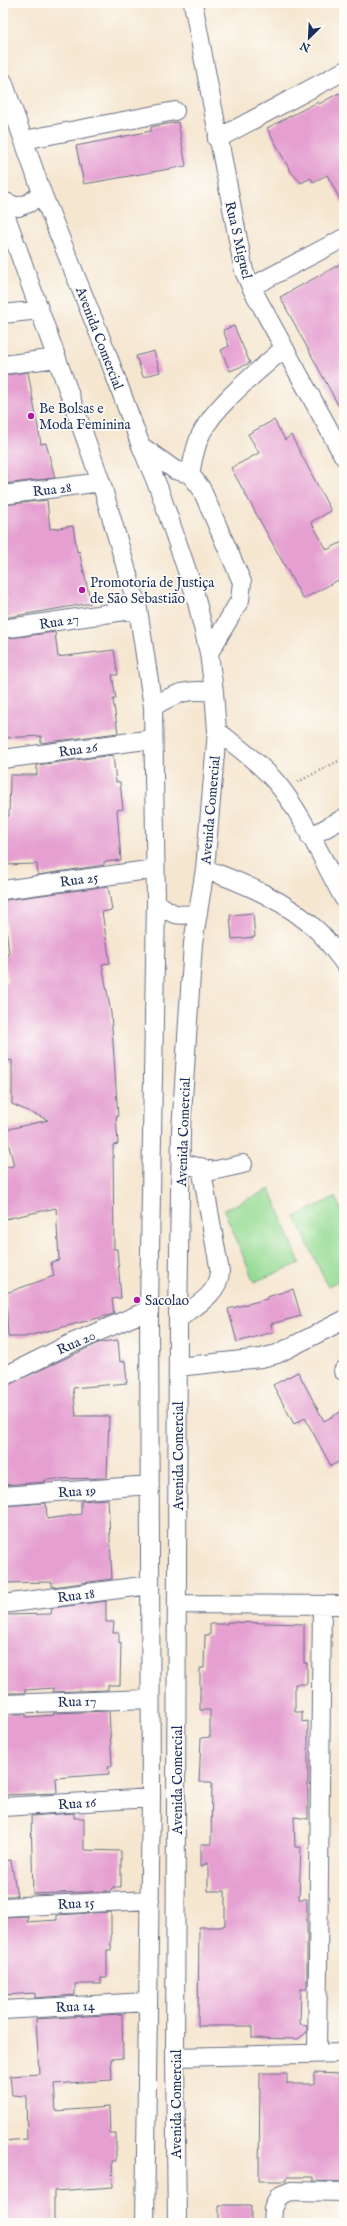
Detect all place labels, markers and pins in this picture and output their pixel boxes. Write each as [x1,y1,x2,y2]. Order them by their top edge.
place label: Be Bolsas e Moda Feminina [39,400,132,434]
marker: Be Bolsas e Moda Feminina [26,411,36,421]
place label: Promotoria de Justiça de São Sebastião [90,574,215,608]
marker: Promotoria de Justiça de São Sebastião [77,585,87,595]
place label: Sacolao [145,1292,190,1310]
marker: Sacolao [132,1295,142,1305]

